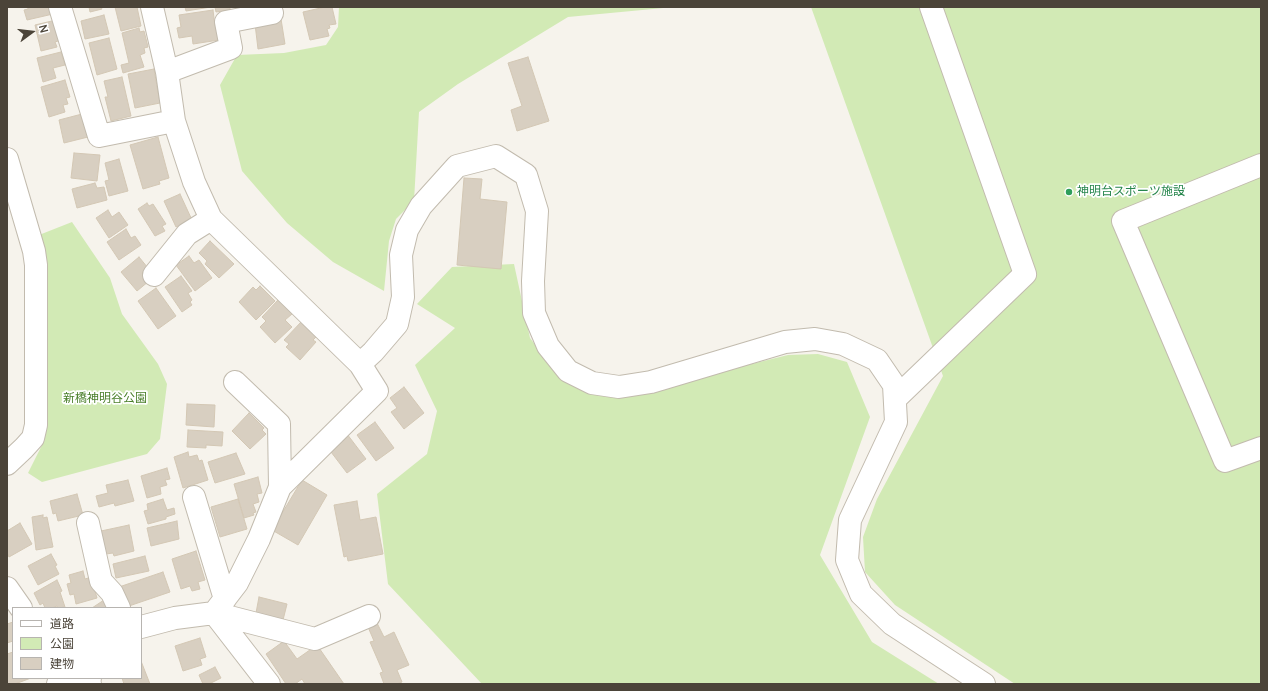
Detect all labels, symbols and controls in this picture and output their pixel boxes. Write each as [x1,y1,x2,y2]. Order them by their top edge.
north arrow [12,12,52,52]
text: N [36,23,52,35]
place label: 神明台スポーツ施設 [1077,185,1185,199]
marker: 神明台スポーツ施設 [1064,187,1074,197]
park label: 新橋神明谷公園 [63,392,147,406]
legend [12,607,142,679]
text: 道路 [50,615,74,632]
text: 公園 [50,635,74,652]
text: 建物 [50,655,74,672]

